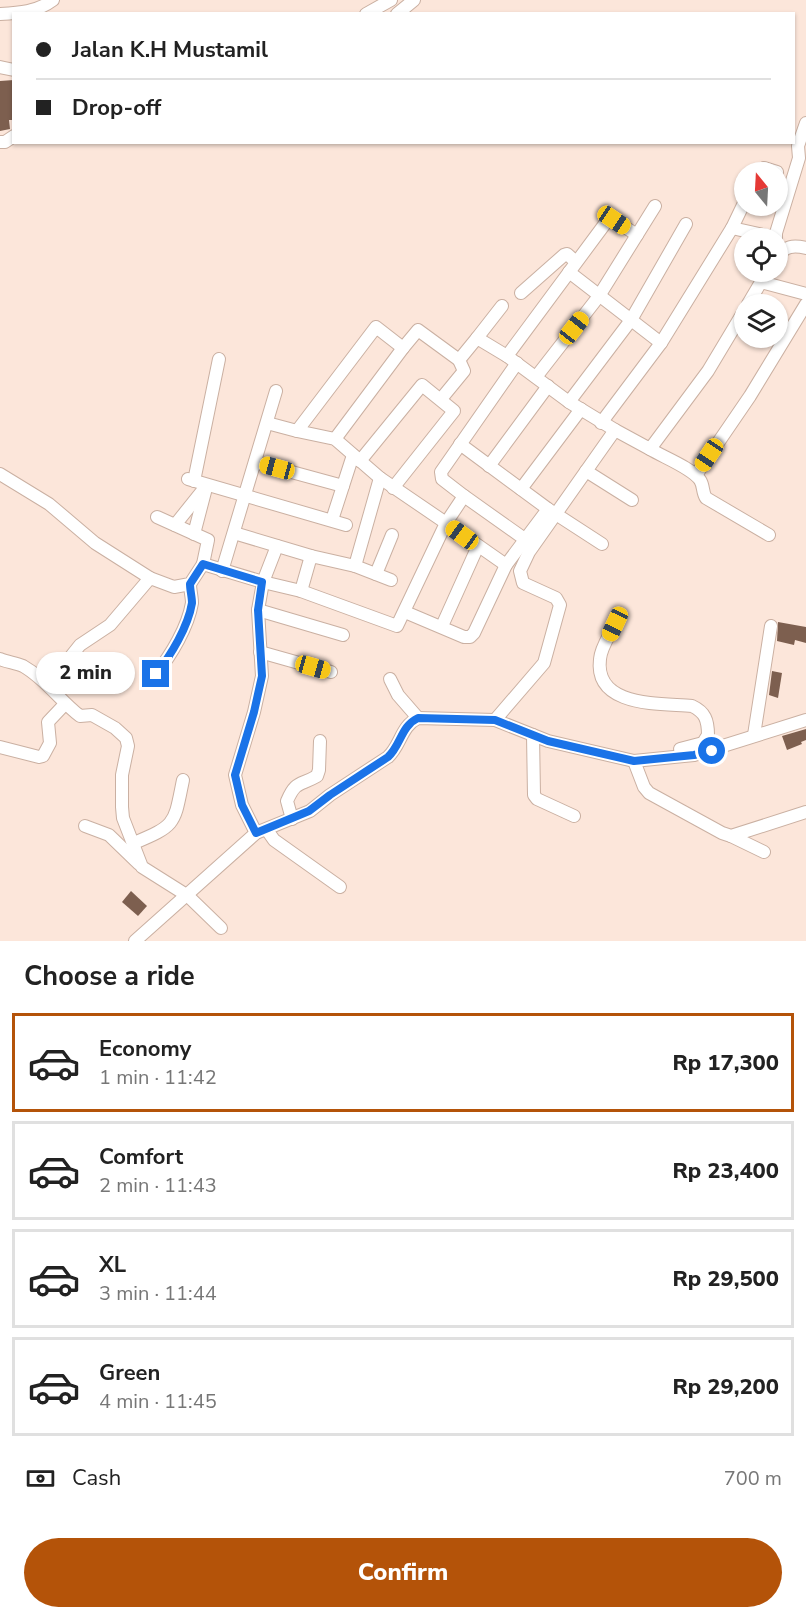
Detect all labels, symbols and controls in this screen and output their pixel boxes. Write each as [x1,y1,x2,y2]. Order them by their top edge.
text: Jalan K.H Mustamil [72,35,268,65]
text: Drop-off [72,93,161,123]
north arrow [734,162,788,216]
map controls [734,162,788,348]
car [594,202,634,238]
button: locate [734,228,788,282]
button: layers [734,294,788,348]
car [556,308,592,348]
car [691,435,727,475]
car [257,455,297,481]
car [442,517,482,553]
car [599,604,631,644]
callout: 2 min [36,653,135,695]
car [293,653,333,681]
text: 2 min [59,659,112,686]
route end [142,660,169,687]
route start [698,737,725,764]
text: Choose a ride [24,958,195,995]
text: Economy [99,1034,191,1064]
icon: car [27,1036,81,1090]
text: Rp 17,300 [672,1048,779,1078]
text: 1 min · 11:42 [99,1064,217,1091]
text: Comfort [99,1142,183,1172]
icon: car [27,1144,81,1198]
text: Rp 23,400 [672,1156,779,1186]
text: 2 min · 11:43 [99,1172,217,1199]
text: XL [99,1250,126,1280]
icon: car [27,1252,81,1306]
text: Rp 29,500 [672,1264,779,1294]
text: 3 min · 11:44 [99,1280,217,1307]
text: Green [99,1358,160,1388]
icon: car [27,1360,81,1414]
text: Rp 29,200 [672,1372,779,1402]
text: 4 min · 11:45 [99,1388,217,1415]
icon: cash [24,1462,57,1495]
text: Cash [72,1463,121,1493]
text: 700 m [724,1465,782,1492]
button: Confirm [24,1538,782,1607]

